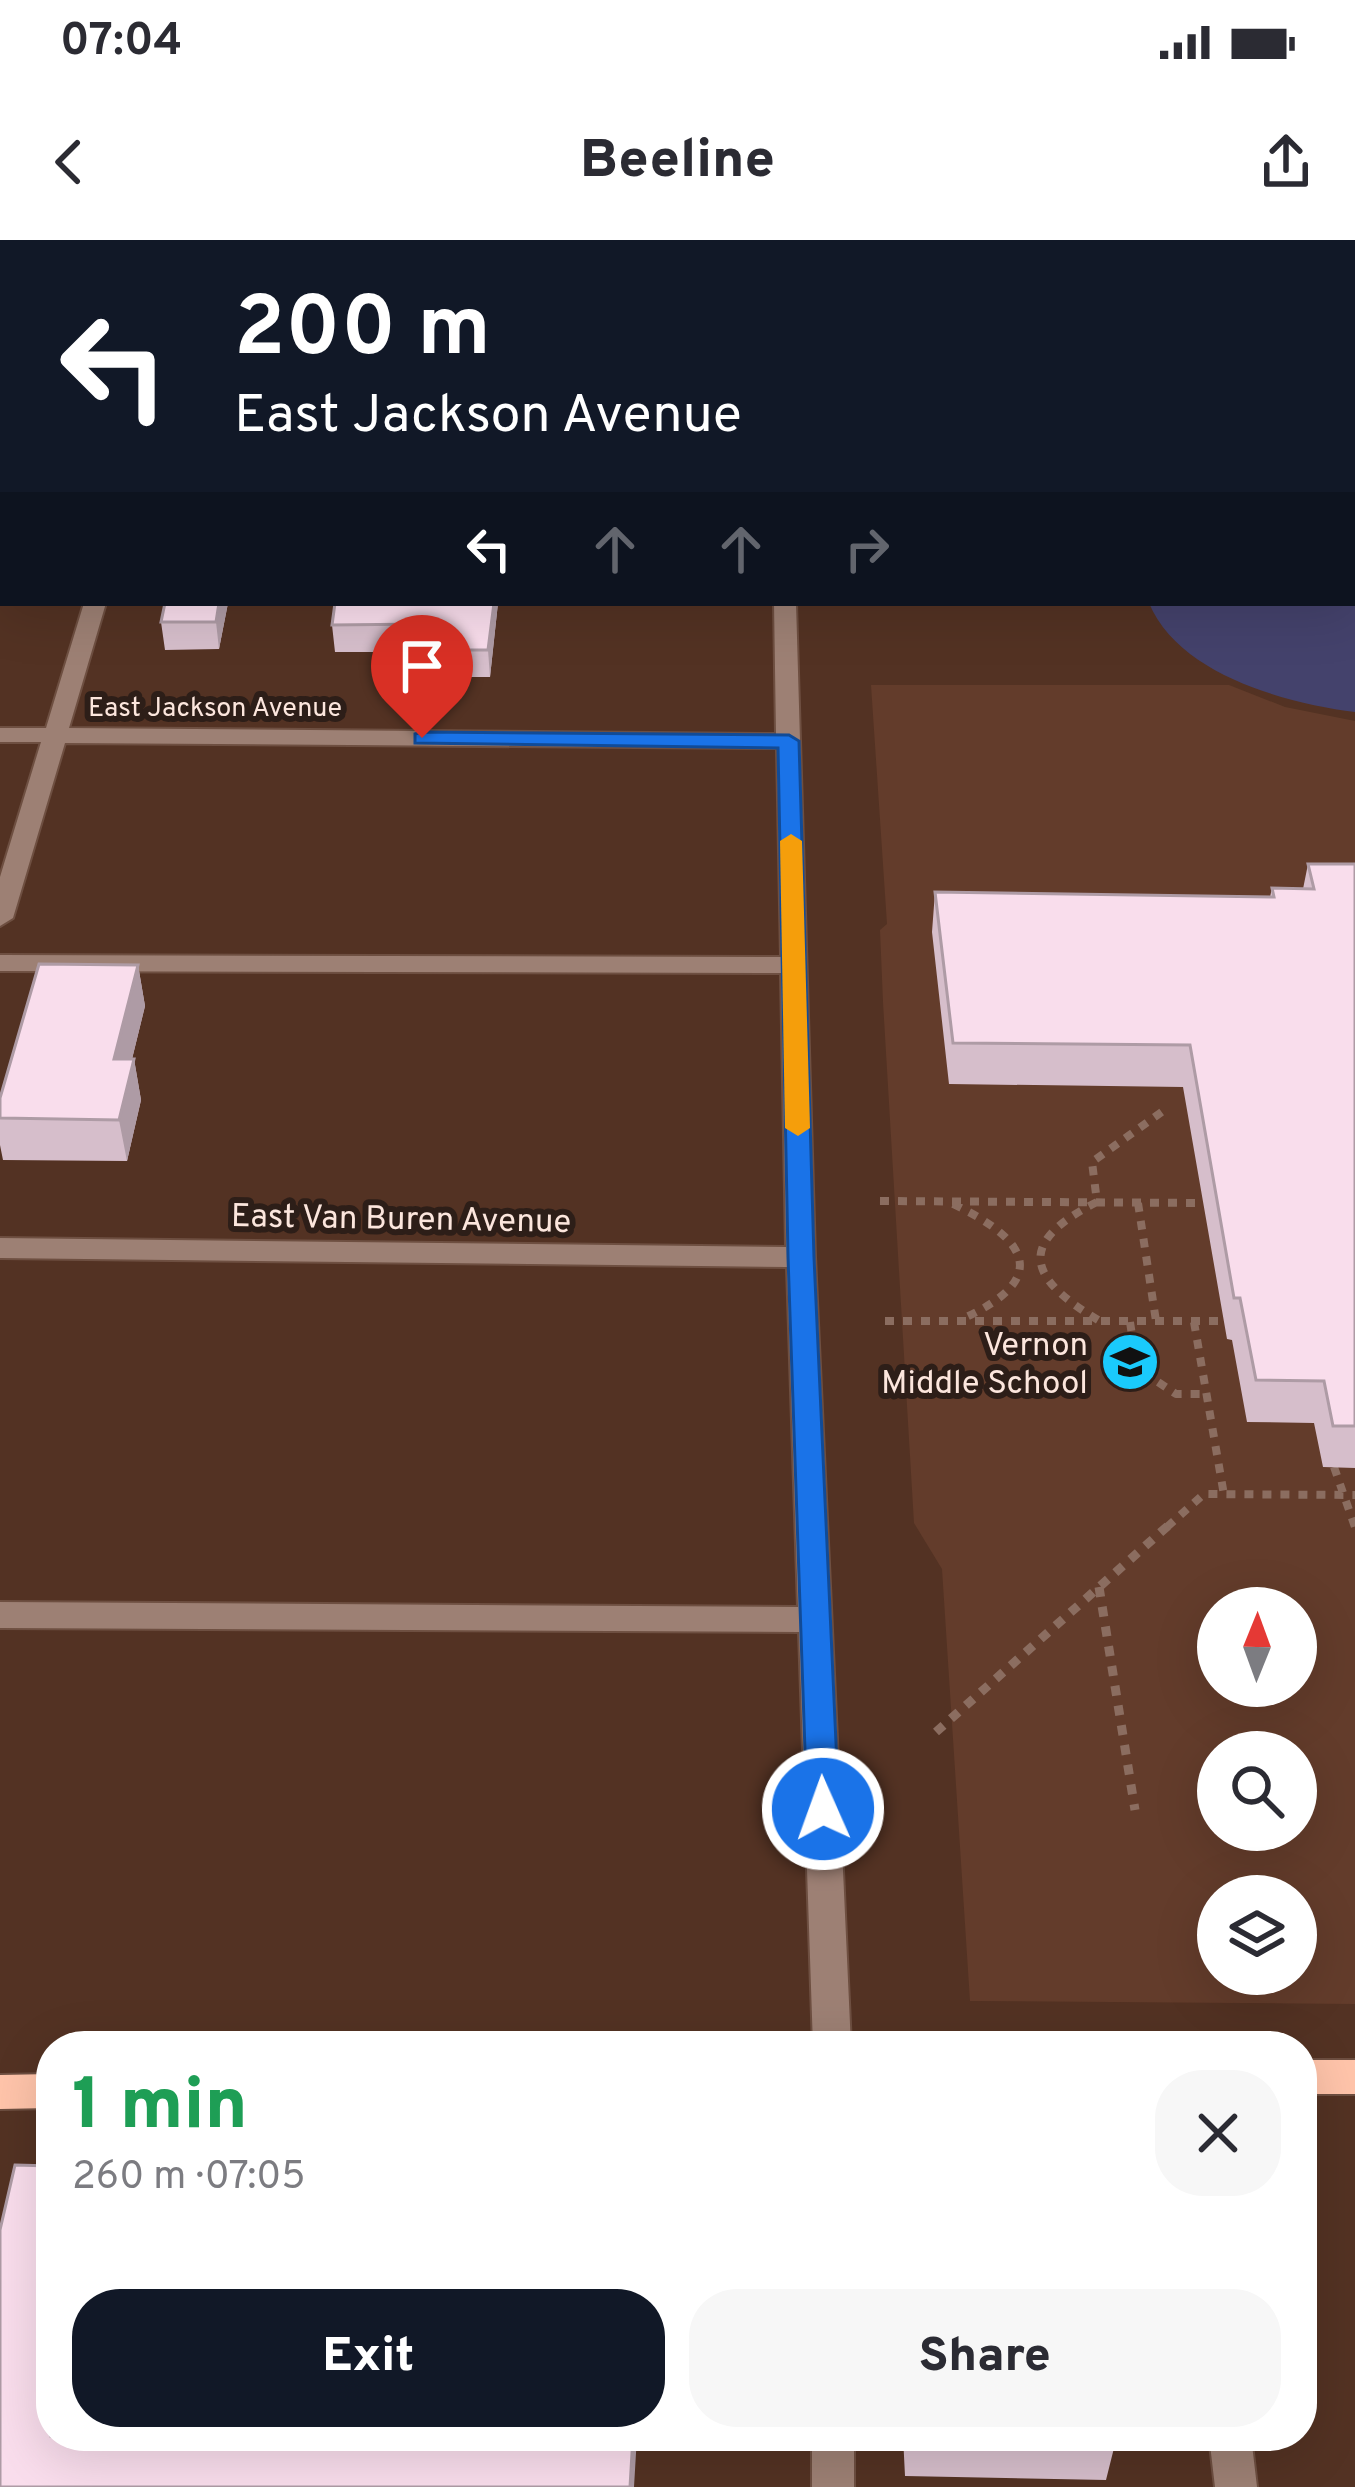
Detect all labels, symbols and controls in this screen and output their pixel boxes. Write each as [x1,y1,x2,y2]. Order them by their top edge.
text: 07:04 [60,14,182,71]
text: Beeline [580,128,775,197]
icon: back [36,129,102,195]
icon: share [1253,129,1319,195]
text: 200 m [234,279,491,385]
icon: left [36,288,192,444]
text: East Jackson Avenue [234,383,742,452]
icon: left [456,516,522,582]
icon: ahead [582,516,648,582]
icon: ahead [708,516,774,582]
icon: right [834,516,900,582]
pin [371,615,473,738]
icon: arrive [389,633,455,699]
street label: East Jackson Avenue [88,692,342,726]
street label: East Van Buren Avenue [230,1197,571,1245]
place label: Vernon Middle School [881,1326,1088,1406]
school or university icon: Vernon Middle School [1099,1331,1161,1393]
north arrow [1197,1587,1317,1707]
map controls [1197,1587,1317,1995]
button: search [1197,1731,1317,1851]
position arrow [760,1746,886,1872]
button: layers [1197,1875,1317,1995]
text: 1 min [72,2063,248,2155]
button: close [1155,2070,1281,2196]
text: 260 m · 07:05 [72,2154,305,2203]
button: Exit [72,2289,665,2427]
button: Share [689,2289,1281,2427]

